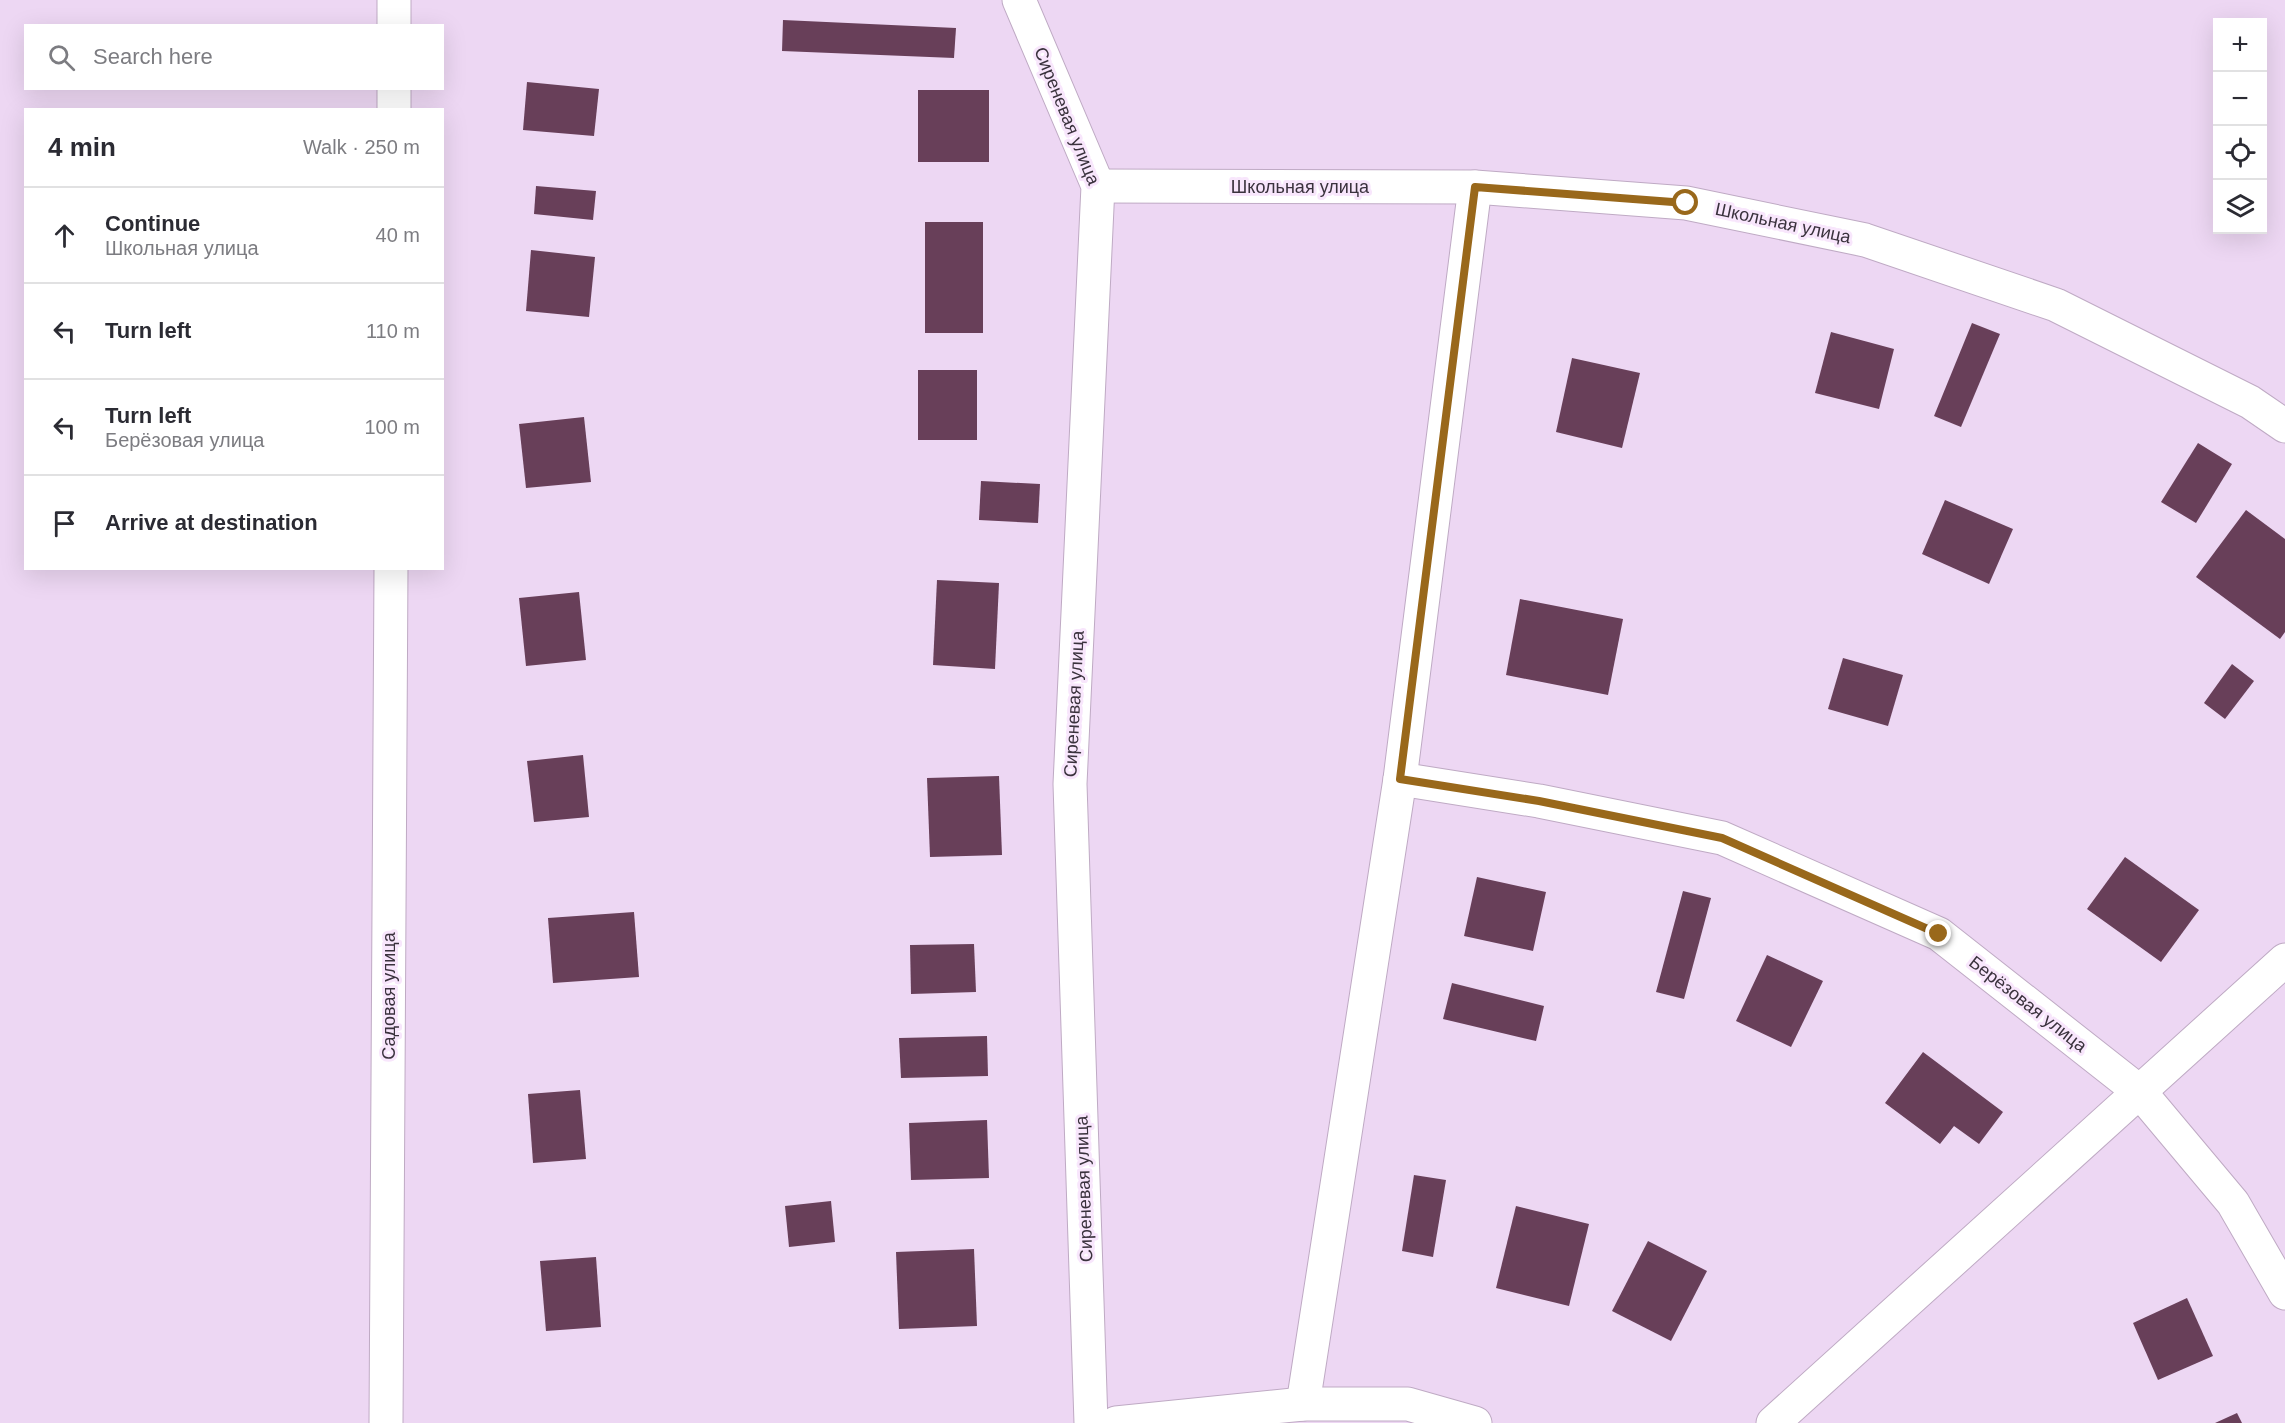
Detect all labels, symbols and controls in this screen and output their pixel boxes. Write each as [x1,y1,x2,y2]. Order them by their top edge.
map controls [2213,18,2267,234]
button: + [2213,18,2267,72]
search box [24,24,444,90]
icon: search [45,41,78,74]
text: Search here [93,44,213,69]
street label: Сиреневая улица [1030,44,1104,189]
button: − [2213,72,2267,126]
button: locate [2213,126,2267,180]
text: 4 min [48,132,116,162]
text: Walk · 250 m [303,136,420,158]
street label: Школьная улица [1231,177,1370,197]
button: layers [2213,180,2267,234]
route start [1672,189,1698,215]
street label: Школьная улица [1713,199,1854,247]
text: Continue [105,211,200,236]
icon: ahead [48,219,81,252]
text: 40 m [376,224,420,246]
text: Школьная улица [105,237,259,259]
icon: left [48,315,81,348]
text: Turn left [105,318,191,343]
text: 110 m [366,320,420,342]
text: Turn left [105,403,191,428]
icon: left [48,411,81,444]
text: 100 m [364,416,420,438]
text: Берёзовая улица [105,429,264,451]
icon: arrive [48,507,81,540]
text: Arrive at destination [105,510,318,535]
street label: Сиреневая улица [1060,629,1088,778]
route end [1925,920,1951,946]
street label: Садовая улица [379,931,399,1060]
street label: Берёзовая улица [1965,952,2091,1057]
street label: Сиреневая улица [1071,1114,1097,1263]

